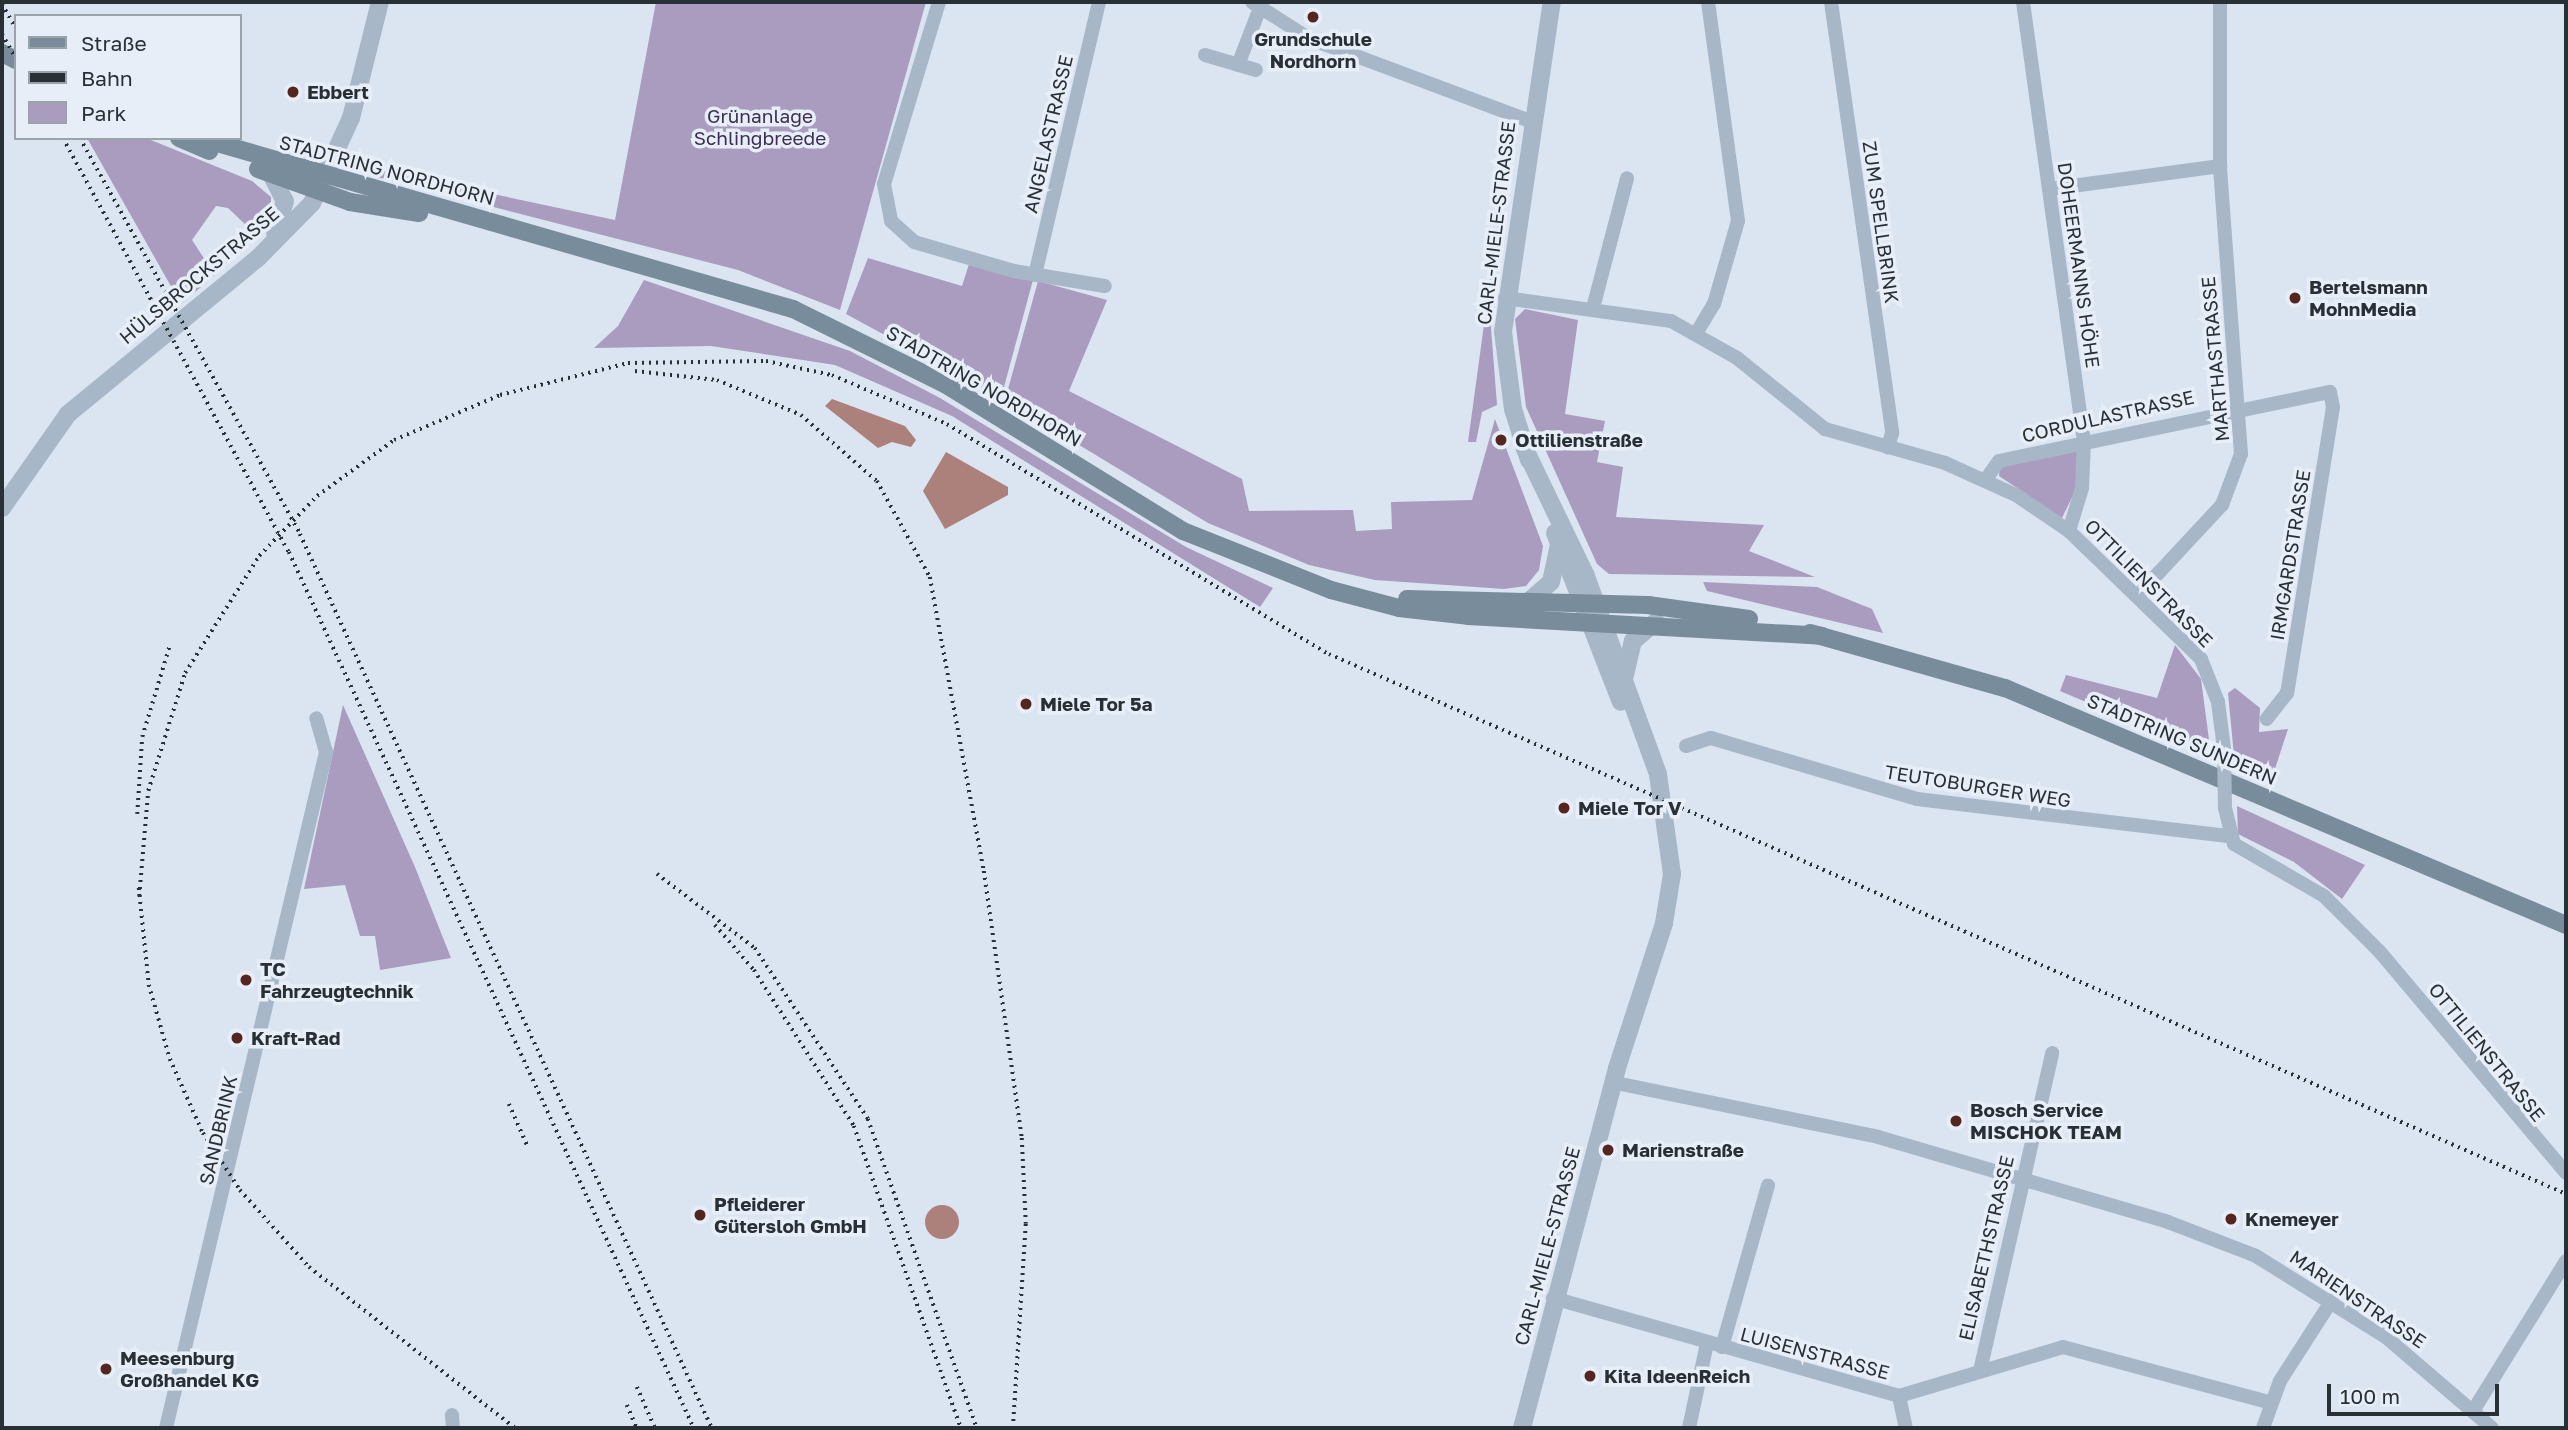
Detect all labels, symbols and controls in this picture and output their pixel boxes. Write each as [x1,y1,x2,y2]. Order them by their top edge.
marker: Grundschule Nordhorn [1305,9,1321,25]
legend [14,14,242,140]
place label: Grundschule Nordhorn [1254,28,1372,72]
text: Straße [81,30,147,56]
street label: ANGELASTRASSE [1019,53,1077,215]
text: Bahn [81,65,133,91]
place label: Ebbert [307,81,369,103]
marker: Ebbert [285,84,301,100]
text: Park [81,100,126,126]
park label: Grünanlage Schlingbreede [694,105,826,149]
street label: CARL-MIELE-STRASSE [1472,120,1520,326]
street label: STADTRING NORDHORN [277,130,497,210]
street label: ZUM SPELLBRINK [1858,140,1904,304]
street label: DOHEERMANNS HÖHE [2053,161,2105,369]
street label: HÜLSBROCKSTRASSE [115,202,283,348]
street label: MARTHASTRASSE [2196,275,2234,443]
place label: Bertelsmann MohnMedia [2309,276,2428,320]
marker: Bertelsmann MohnMedia [2287,290,2303,306]
street label: STADTRING NORDHORN [882,321,1086,451]
street label: CORDULASTRASSE [2020,385,2196,447]
place label: Ottilienstraße [1515,429,1643,451]
marker: Ottilienstraße [1493,432,1509,448]
street label: IRMGARDSTRASSE [2265,468,2315,642]
street label: OTTILIENSTRASSE [2080,514,2218,652]
street label: STADTRING SUNDERN [2084,689,2280,789]
place label: Miele Tor 5a [1040,693,1153,715]
marker: Miele Tor 5a [1018,696,1034,712]
street label: TEUTOBURGER WEG [1883,760,2073,812]
place label: Miele Tor V [1578,797,1681,819]
marker: Miele Tor V [1556,800,1572,816]
place label: TC Fahrzeugtechnik [260,958,414,1002]
marker: TC Fahrzeugtechnik [238,972,254,988]
street label: OTTILIENSTRASSE [2424,978,2550,1126]
place label: Kraft-Rad [251,1027,340,1049]
marker: Kraft-Rad [229,1030,245,1046]
street label: SANDBRINK [194,1073,242,1187]
place label: Bosch Service MISCHOK TEAM [1970,1099,2122,1143]
marker: Bosch Service MISCHOK TEAM [1948,1113,1964,1129]
place label: Marienstraße [1622,1139,1744,1161]
marker: Marienstraße [1600,1142,1616,1158]
street label: CARL-MIELE-STRASSE [1509,1144,1585,1348]
street label: ELISABETHSTRASSE [1954,1153,2018,1343]
place label: Pfleiderer Gütersloh GmbH [714,1193,867,1237]
marker: Pfleiderer Gütersloh GmbH [692,1207,708,1223]
place label: Knemeyer [2245,1208,2339,1230]
marker: Knemeyer [2223,1211,2239,1227]
street label: MARIENSTRASSE [2286,1245,2430,1353]
street label: LUISENSTRASSE [1738,1322,1892,1384]
place label: Meesenburg Großhandel KG [120,1347,259,1391]
marker: Meesenburg Großhandel KG [98,1361,114,1377]
place label: Kita IdeenReich [1604,1365,1750,1387]
marker: Kita IdeenReich [1582,1368,1598,1384]
scale bar [2330,1370,2502,1414]
text: 100 m [2340,1383,2400,1409]

